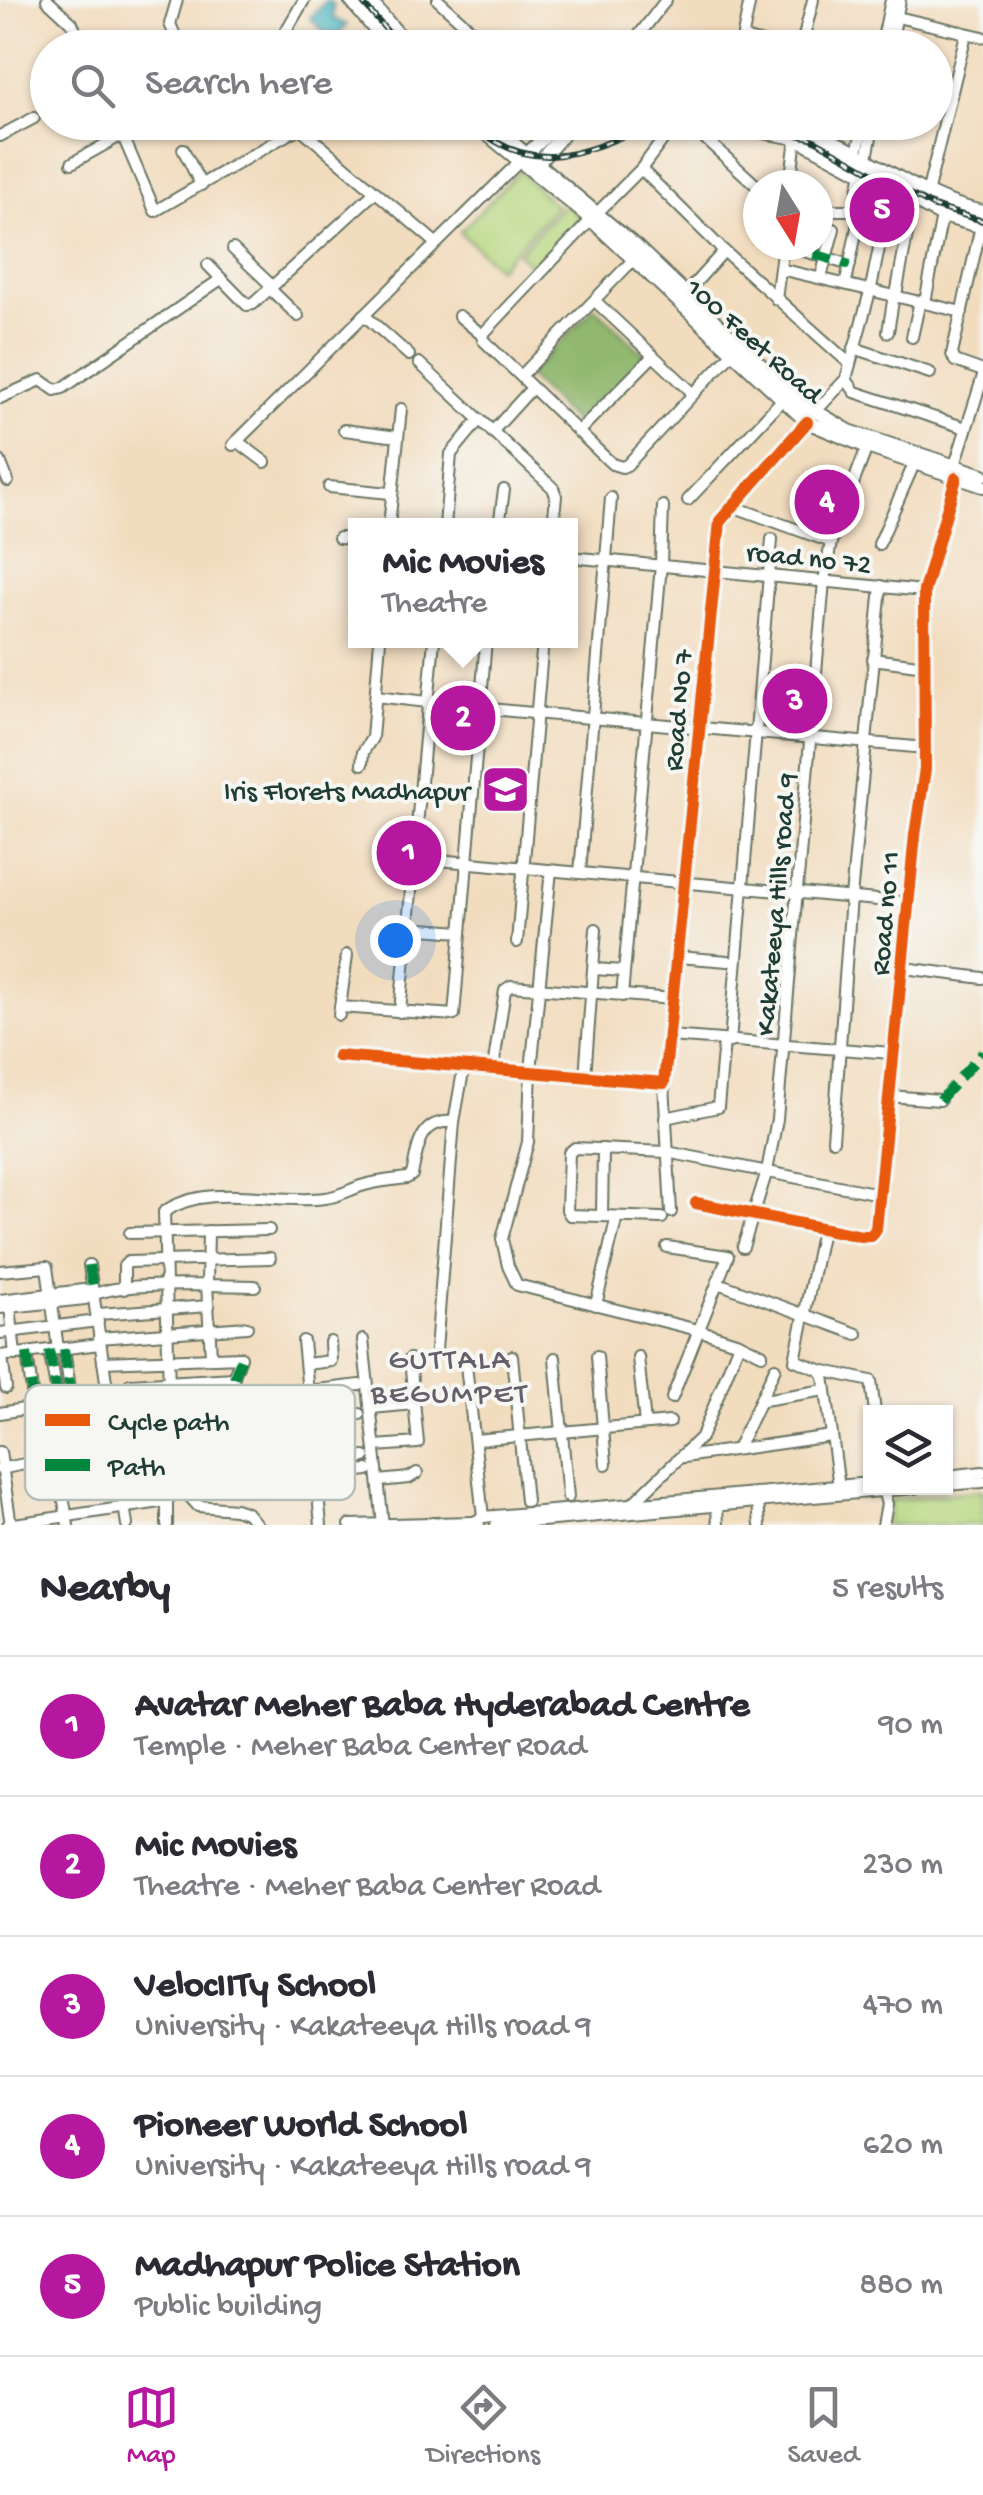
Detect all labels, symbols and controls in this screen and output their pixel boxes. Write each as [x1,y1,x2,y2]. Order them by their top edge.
search box [30,30,953,140]
icon: search [65,58,120,113]
text: Search here [145,63,332,107]
north arrow [743,170,833,260]
pin: 5 [850,172,914,248]
street label: 100 Feet Road [677,272,830,414]
pin: 4 [794,464,860,540]
popup [348,518,578,648]
street label: road no 72 [744,537,873,583]
text: Mic Movies [382,542,544,586]
text: Theatre [382,586,487,624]
street label: Road No 7 [659,647,702,772]
pin: 3 [762,664,828,738]
pin: 2 [430,680,496,756]
school or university icon: Iris Florets Madhapur [479,763,531,815]
street label: Kakateeya Hills road 9 [751,772,806,1037]
place label: Iris Florets Madhapur [224,777,472,810]
pin: 1 [376,816,442,890]
street label: Road no 11 [866,850,909,977]
your location [370,915,421,966]
district label: GUTTALA BEGUMPET [370,1345,529,1414]
legend [25,1385,355,1500]
map controls [863,1405,953,1495]
button: layers [863,1405,953,1495]
text: Cycle path [108,1408,230,1441]
text: Path [107,1453,165,1486]
text: Nearby [40,1566,170,1615]
text: 5 results [832,1571,943,1609]
text: Avatar Meher Baba Hyderabad Centre [135,1685,750,1729]
text: 1 [66,1707,79,1745]
text: 90 m [879,1707,943,1745]
text: Temple · Meher Baba Center Road [135,1729,586,1767]
text: Mic Movies [135,1825,296,1869]
text: 2 [65,1847,80,1885]
text: 230 m [862,1847,943,1885]
text: Theatre · Meher Baba Center Road [135,1869,600,1907]
text: VelocIITy School [135,1965,376,2009]
text: 3 [64,1987,81,2025]
text: 470 m [863,1987,943,2025]
text: University · Kakateeya Hills road 9 [135,2009,592,2047]
text: Pioneer World School [135,2105,468,2149]
text: 4 [65,2127,80,2165]
text: 620 m [863,2127,943,2165]
text: University · Kakateeya Hills road 9 [135,2149,592,2187]
text: Madhapur Police Station [135,2245,520,2289]
text: 5 [64,2267,81,2305]
text: 880 m [859,2267,943,2305]
text: Public building [135,2289,322,2327]
tab: Map [124,2380,179,2473]
tab: Directions [426,2380,540,2473]
tab: Saved [787,2380,859,2473]

